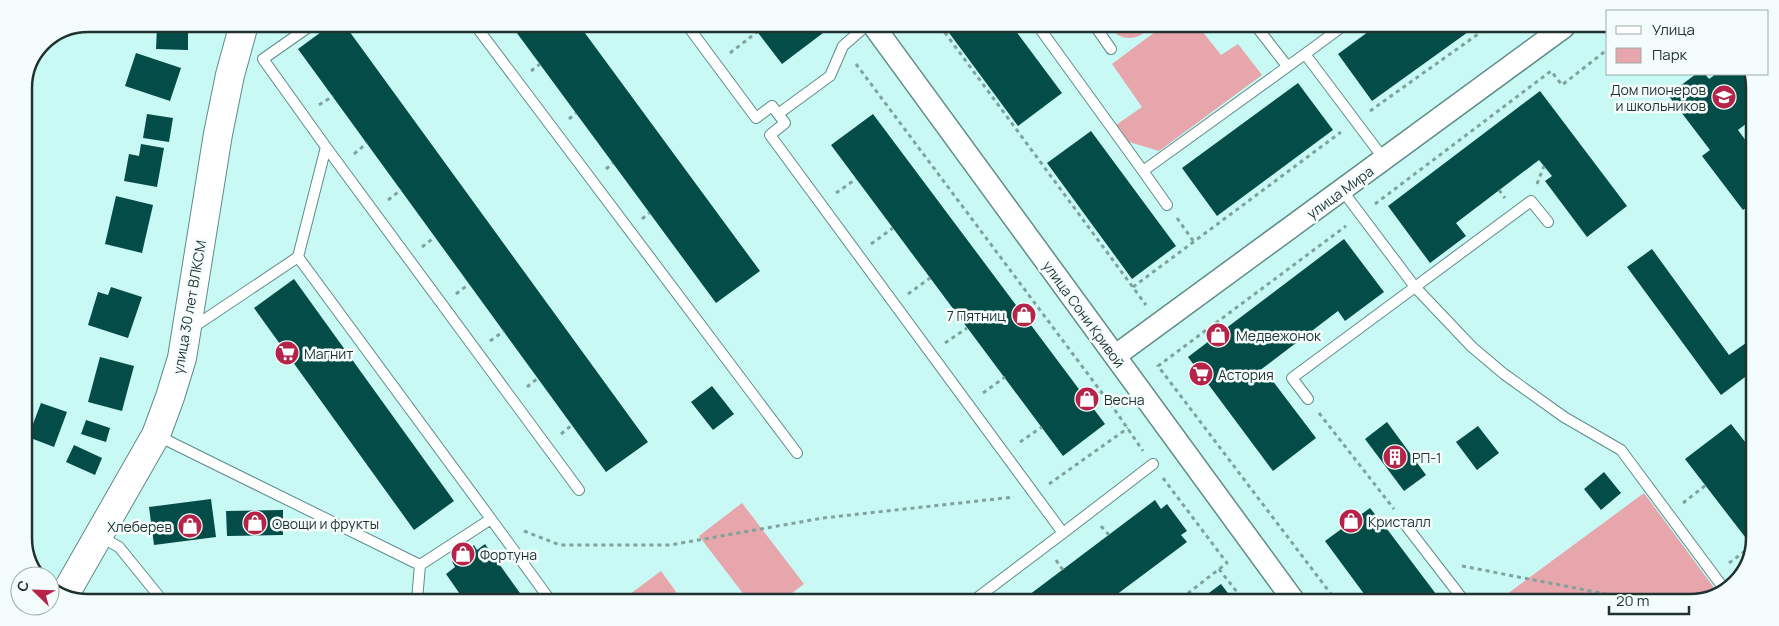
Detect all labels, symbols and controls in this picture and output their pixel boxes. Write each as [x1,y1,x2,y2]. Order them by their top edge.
legend [1606,10,1769,75]
text: Улица [1652,19,1695,40]
text: Парк [1652,44,1688,65]
place label: Дом пионеров и школьников [1610,80,1706,115]
school or university icon: Дом пионеров и школьников [1711,84,1737,110]
street label: улица Мира [1303,161,1377,223]
street label: улица 30 лет ВЛКСМ [168,239,210,375]
street label: улица Сони Кривой [1039,257,1129,371]
shop icon: 7 Пятниц [1011,302,1037,328]
place label: 7 Пятниц [947,306,1006,325]
shop icon: Медвежонок [1205,322,1231,348]
place label: Медвежонок [1236,326,1322,345]
supermarket icon: Магнит [274,340,300,366]
place label: Магнит [304,344,353,363]
supermarket icon: Астория [1188,361,1214,387]
place label: Астория [1218,365,1274,384]
shop icon: Весна [1074,386,1100,412]
place label: Весна [1104,390,1145,409]
building icon: РП-1 [1382,444,1408,470]
place label: РП-1 [1412,448,1441,467]
shop icon: Кристалл [1338,508,1364,534]
shop icon: Овощи и фрукты [242,510,268,536]
place label: Кристалл [1368,512,1431,531]
shop icon: Хлеберев [177,513,203,539]
place label: Овощи и фрукты [272,514,379,533]
place label: Хлеберев [107,517,172,536]
shop icon: Фортуна [450,541,476,567]
place label: Фортуна [480,545,537,564]
north arrow [10,566,60,616]
text: С [12,577,33,594]
scale bar [1609,584,1689,616]
text: 20 m [1616,590,1649,611]

